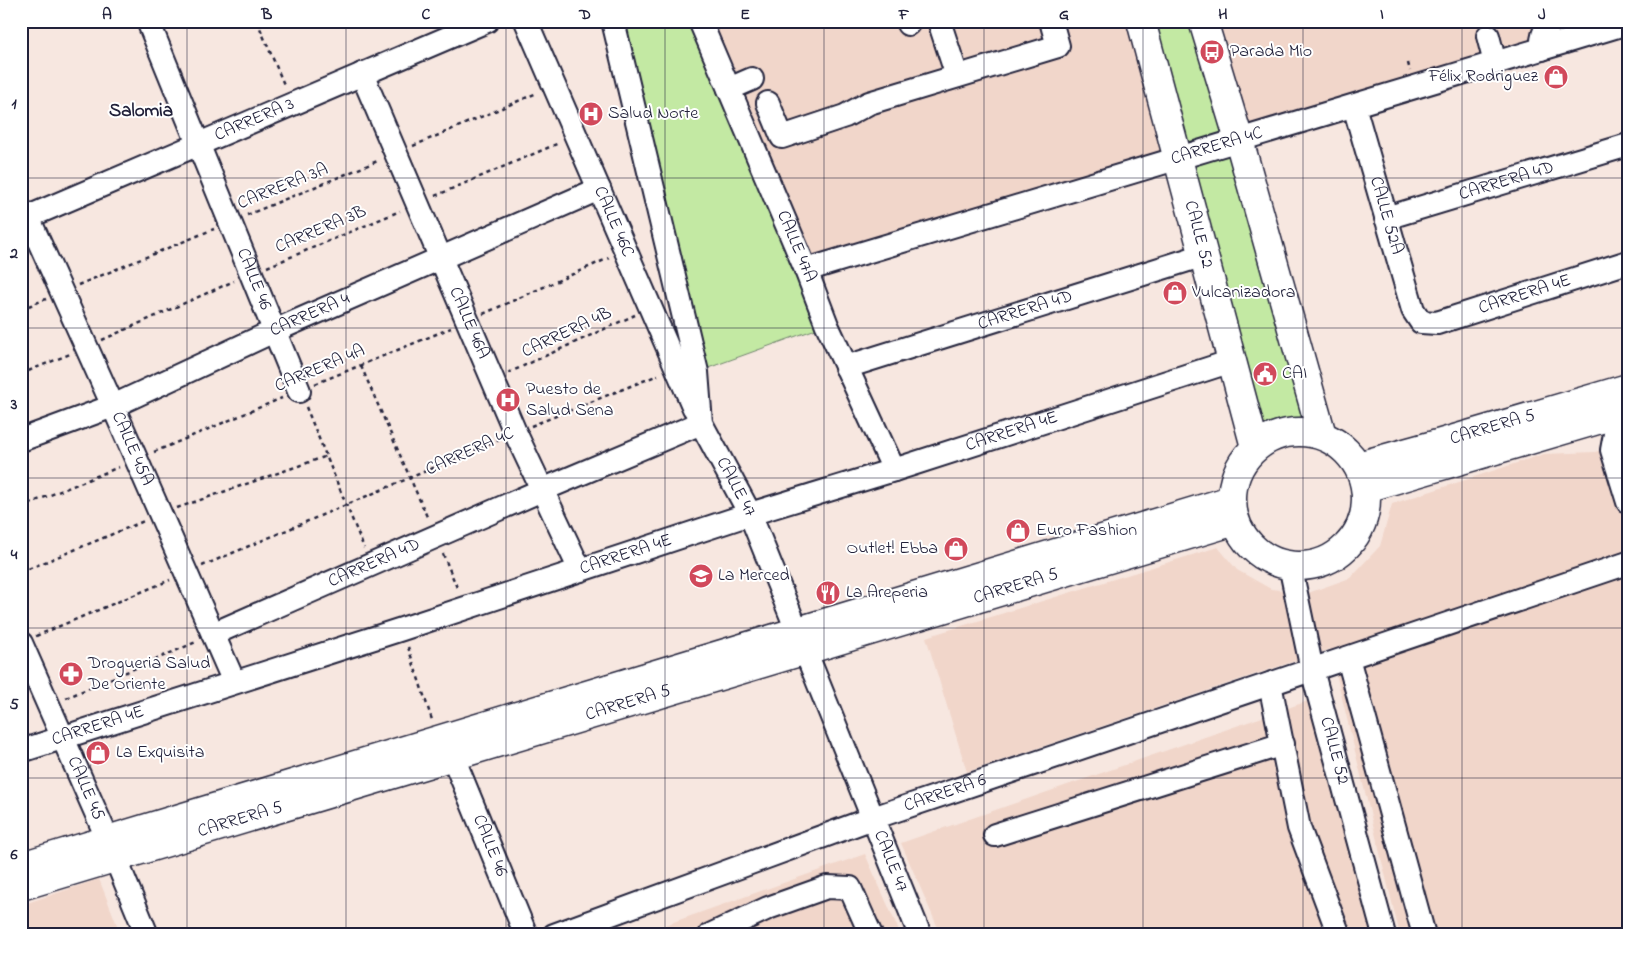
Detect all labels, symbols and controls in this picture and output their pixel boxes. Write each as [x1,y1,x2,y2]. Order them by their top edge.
text: A [102,3,112,27]
text: B [261,3,273,27]
text: C [422,3,431,27]
text: D [578,3,591,27]
text: E [740,3,750,27]
text: F [898,3,910,27]
text: G [1059,3,1069,27]
text: H [1218,3,1228,27]
text: I [1380,3,1384,27]
text: J [1538,3,1546,27]
bus stop icon: Parada Mio [1199,39,1225,65]
place label: Parada Mio [1230,39,1312,65]
place label: Félix Rodriguez [1428,64,1538,91]
shop icon: Félix Rodriguez [1543,64,1569,90]
text: 1 [11,92,17,116]
street label: CARRERA 3 [210,92,299,149]
district label: Salomia [109,98,173,125]
hospital icon: Salud Norte [578,101,604,127]
place label: Salud Norte [608,101,699,127]
street label: CARRERA 4C [1168,120,1266,173]
street label: CARRERA 4D [1456,155,1557,208]
street label: CARRERA 3A [234,157,332,217]
street label: CALLE 52A [1362,173,1409,258]
street label: CALLE 46C [586,182,640,262]
street label: CALLE 52 [1177,198,1220,271]
street label: CARRERA 3B [271,199,371,261]
street label: CALLE 47A [769,207,823,286]
text: 2 [9,242,18,266]
street label: CALLE 46 [229,244,278,314]
street label: CARRERA 4E [1475,268,1574,322]
shop icon: Vulcanizadora [1162,280,1188,306]
place label: Vulcanizadora [1191,280,1296,306]
street label: CALLE 46A [442,283,495,363]
street label: CARRERA 4D [975,284,1076,338]
street label: CARRERA 4 [266,286,355,344]
street label: CARRERA 4B [518,301,616,365]
street label: CARRERA 4A [271,338,369,400]
public building icon: CAI [1252,361,1278,387]
place label: CAI [1282,361,1307,387]
place label: Puesto de Salud Sena [526,377,613,424]
hospital icon: Puesto de Salud Sena [495,387,521,413]
text: 3 [10,393,18,417]
street label: CARRERA 5 [1447,403,1538,453]
street label: CARRERA 4E [962,405,1062,459]
street label: CALLE 45A [104,408,159,490]
street label: CARRERA 4C [421,421,519,483]
street label: CALLE 47 [709,453,763,522]
shop icon: Euro Fashion [1005,518,1031,544]
place label: Euro Fashion [1036,518,1137,544]
street label: CARRERA 4E [576,528,676,582]
street label: CARRERA 4D [324,532,424,595]
place label: Outlet! Ebba [846,536,938,562]
shop icon: Outlet! Ebba [943,536,969,562]
text: 4 [10,543,18,567]
street label: CARRERA 5 [970,562,1062,612]
school or university icon: La Merced [688,563,714,589]
place label: La Merced [718,563,790,589]
restaurant icon: La Areperia [815,580,841,606]
place label: La Areperia [846,580,928,606]
place label: Drogueria Salud De Oriente [87,651,210,698]
pharmacy icon: Drogueria Salud De Oriente [58,661,84,687]
street label: CARRERA 5 [582,678,674,729]
text: 5 [9,693,19,717]
street label: CARRERA 4E [49,699,148,753]
street label: CALLE 52 [1312,714,1356,788]
shop icon: La Exquisita [85,740,111,766]
place label: La Exquisita [116,740,204,766]
street label: CALLE 45 [60,752,111,825]
street label: CARRERA 6 [901,768,990,820]
street label: CARRERA 5 [195,795,286,845]
street label: CALLE 46 [465,811,514,881]
street label: CALLE 47 [866,827,915,897]
text: 6 [9,843,18,867]

